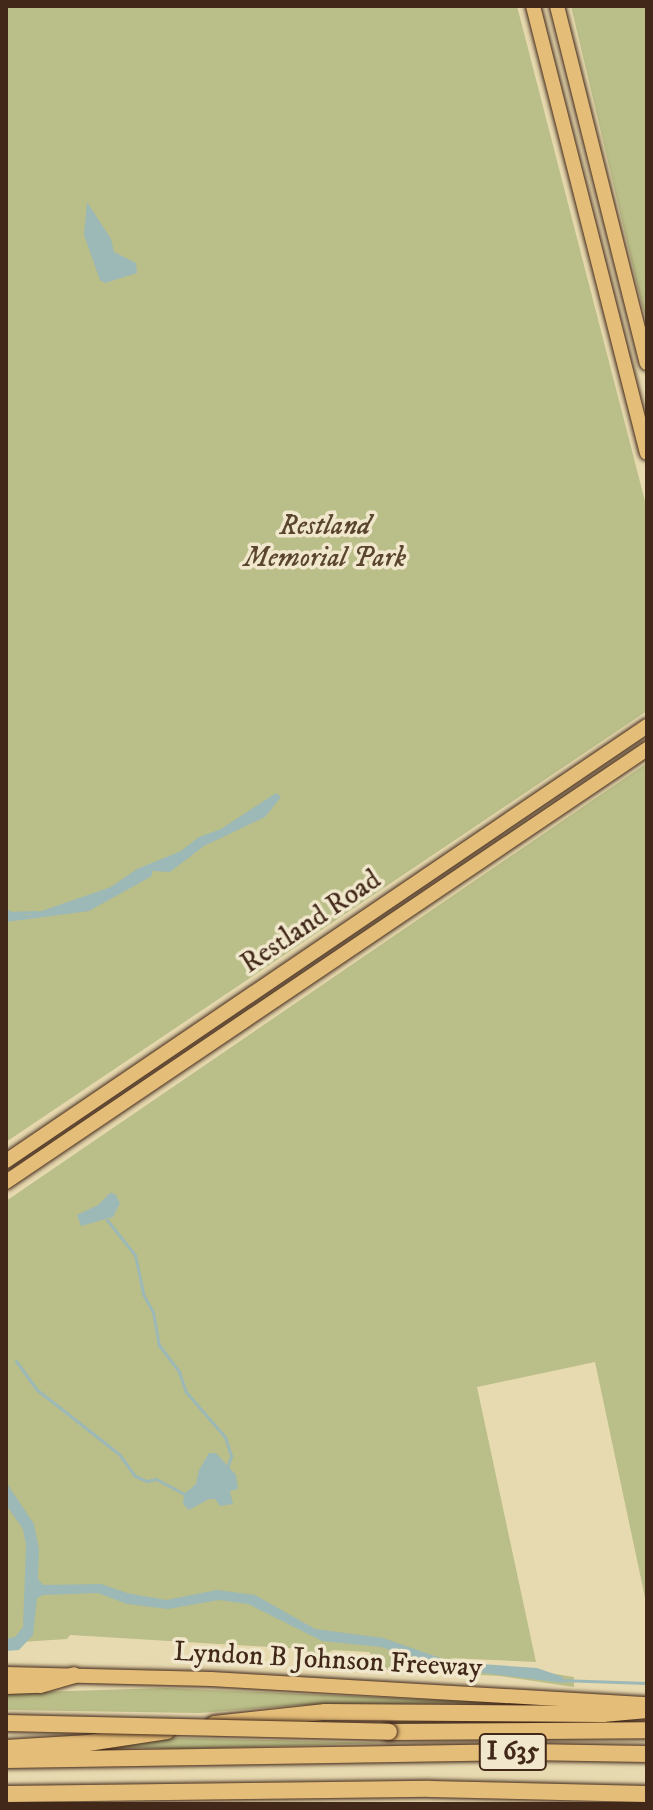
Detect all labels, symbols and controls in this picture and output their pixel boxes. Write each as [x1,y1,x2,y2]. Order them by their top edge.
park label: Restland Memorial Park [244,509,406,575]
street label: Restland Road [235,863,387,981]
street label: Lyndon B Johnson Freeway [173,1635,483,1685]
road number: I 635 [477,1730,549,1774]

